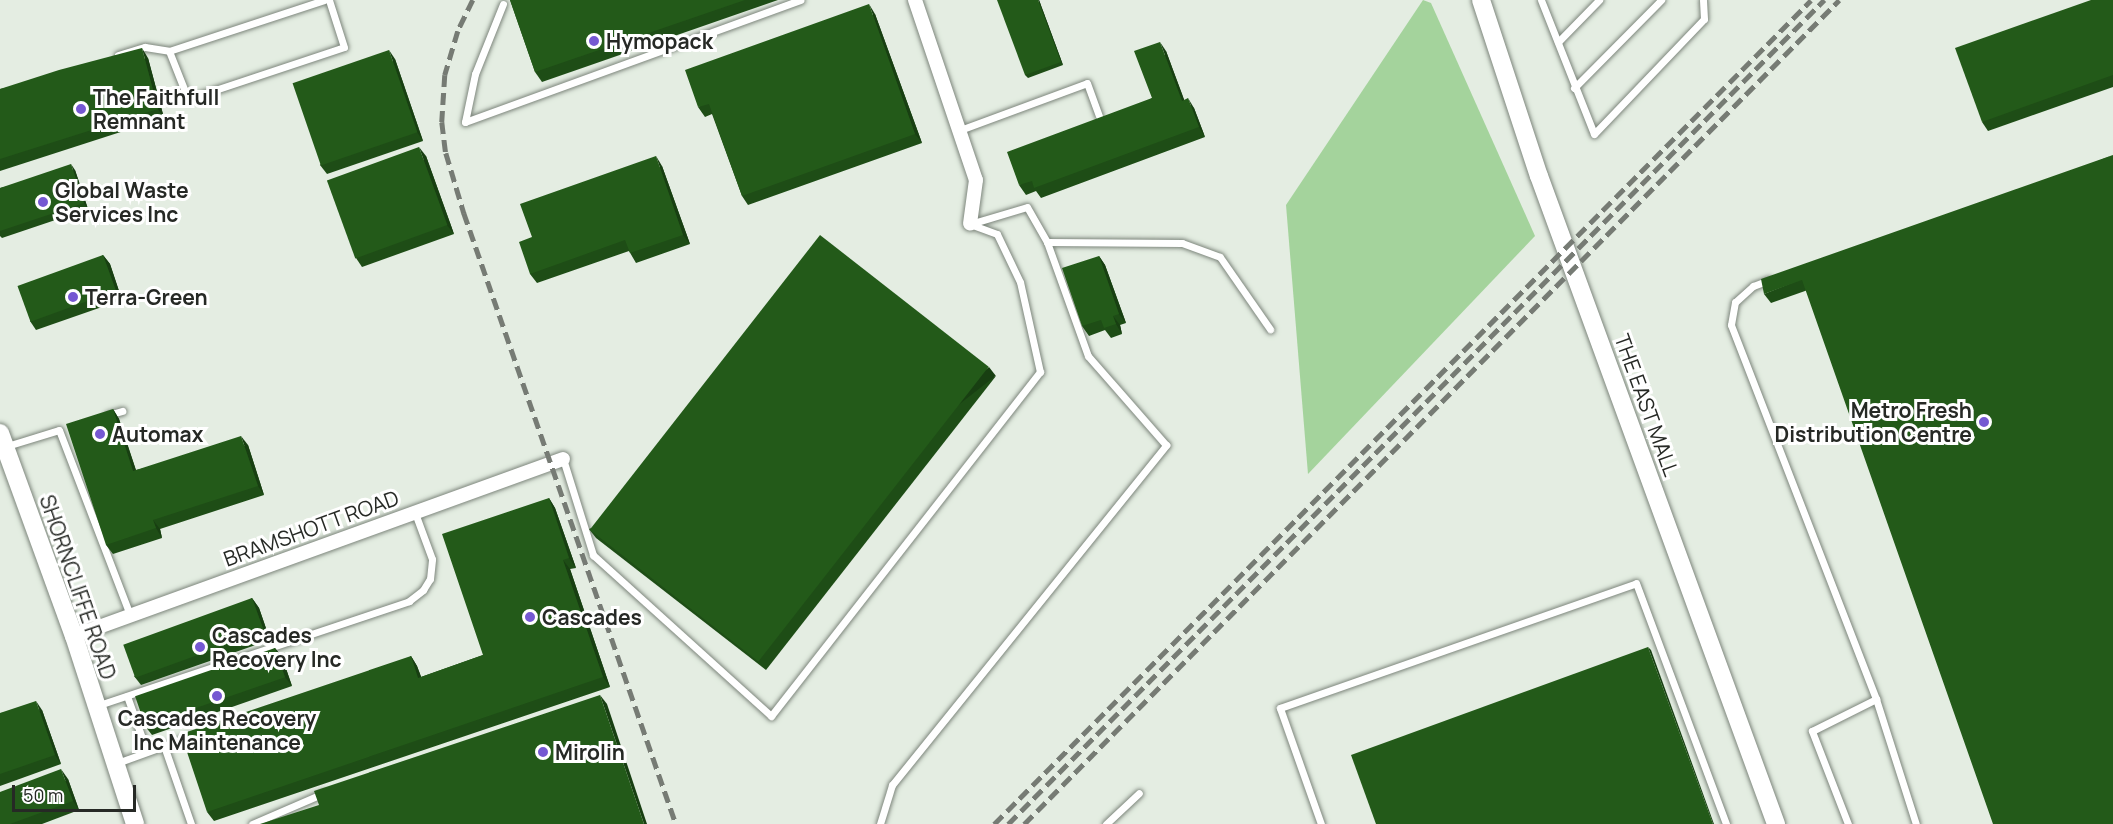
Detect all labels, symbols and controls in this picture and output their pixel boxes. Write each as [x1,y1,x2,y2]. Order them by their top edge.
place label: Hymopack [606,28,713,54]
marker: Hymopack [587,34,601,48]
place label: The Faithfull Remnant [93,84,219,134]
marker: The Faithfull Remnant [74,102,88,116]
place label: Global Waste Services Inc [55,177,189,227]
marker: Global Waste Services Inc [36,195,50,209]
place label: Terra-Green [85,284,208,310]
marker: Terra-Green [66,290,80,304]
street label: THE EAST MALL [1610,330,1684,480]
place label: Metro Fresh Distribution Centre [1774,397,1972,447]
marker: Metro Fresh Distribution Centre [1977,415,1991,429]
place label: Automax [112,421,203,447]
marker: Automax [93,427,107,441]
street label: BRAMSHOTT ROAD [220,485,402,571]
street label: SHORNCLIFFE ROAD [35,491,121,683]
place label: Cascades [542,604,642,630]
marker: Cascades [523,610,537,624]
place label: Cascades Recovery Inc [212,622,342,672]
marker: Cascades Recovery Inc [193,640,207,654]
marker: Cascades Recovery Inc Maintenance [210,689,224,703]
place label: Cascades Recovery Inc Maintenance [118,705,316,755]
place label: Mirolin [555,739,625,765]
marker: Mirolin [536,745,550,759]
scale bar [15,773,140,811]
text: 50 m [23,783,63,807]

